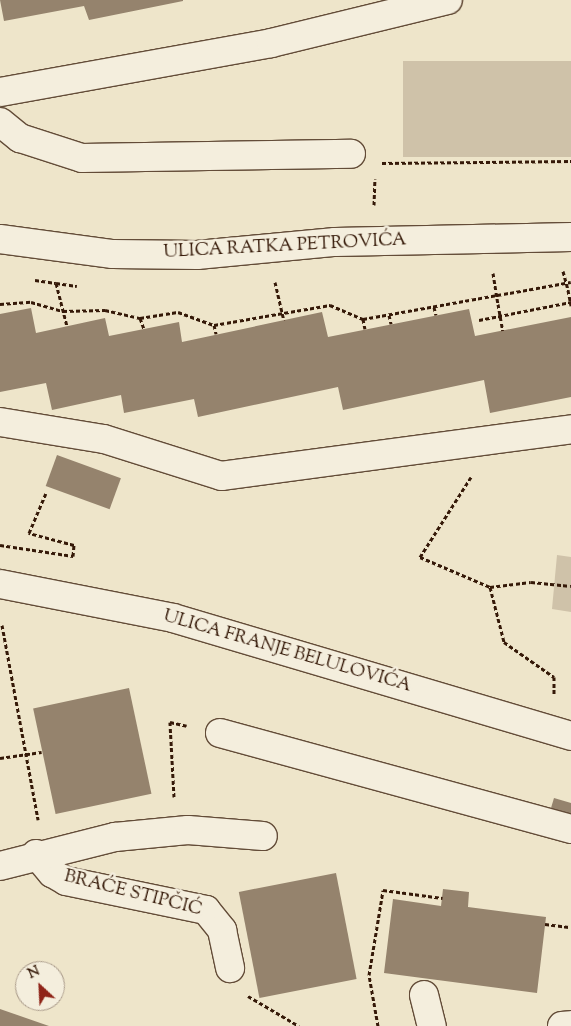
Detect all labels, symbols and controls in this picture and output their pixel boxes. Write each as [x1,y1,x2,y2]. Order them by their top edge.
street label: ULICA RATKA PETROVIĆA [163,230,407,264]
street label: ULICA FRANJE BELULOVIĆA [160,606,414,698]
street label: BRAĆE STIPČIĆ [62,866,204,922]
north arrow [15,961,65,1011]
text: N [25,962,43,985]

